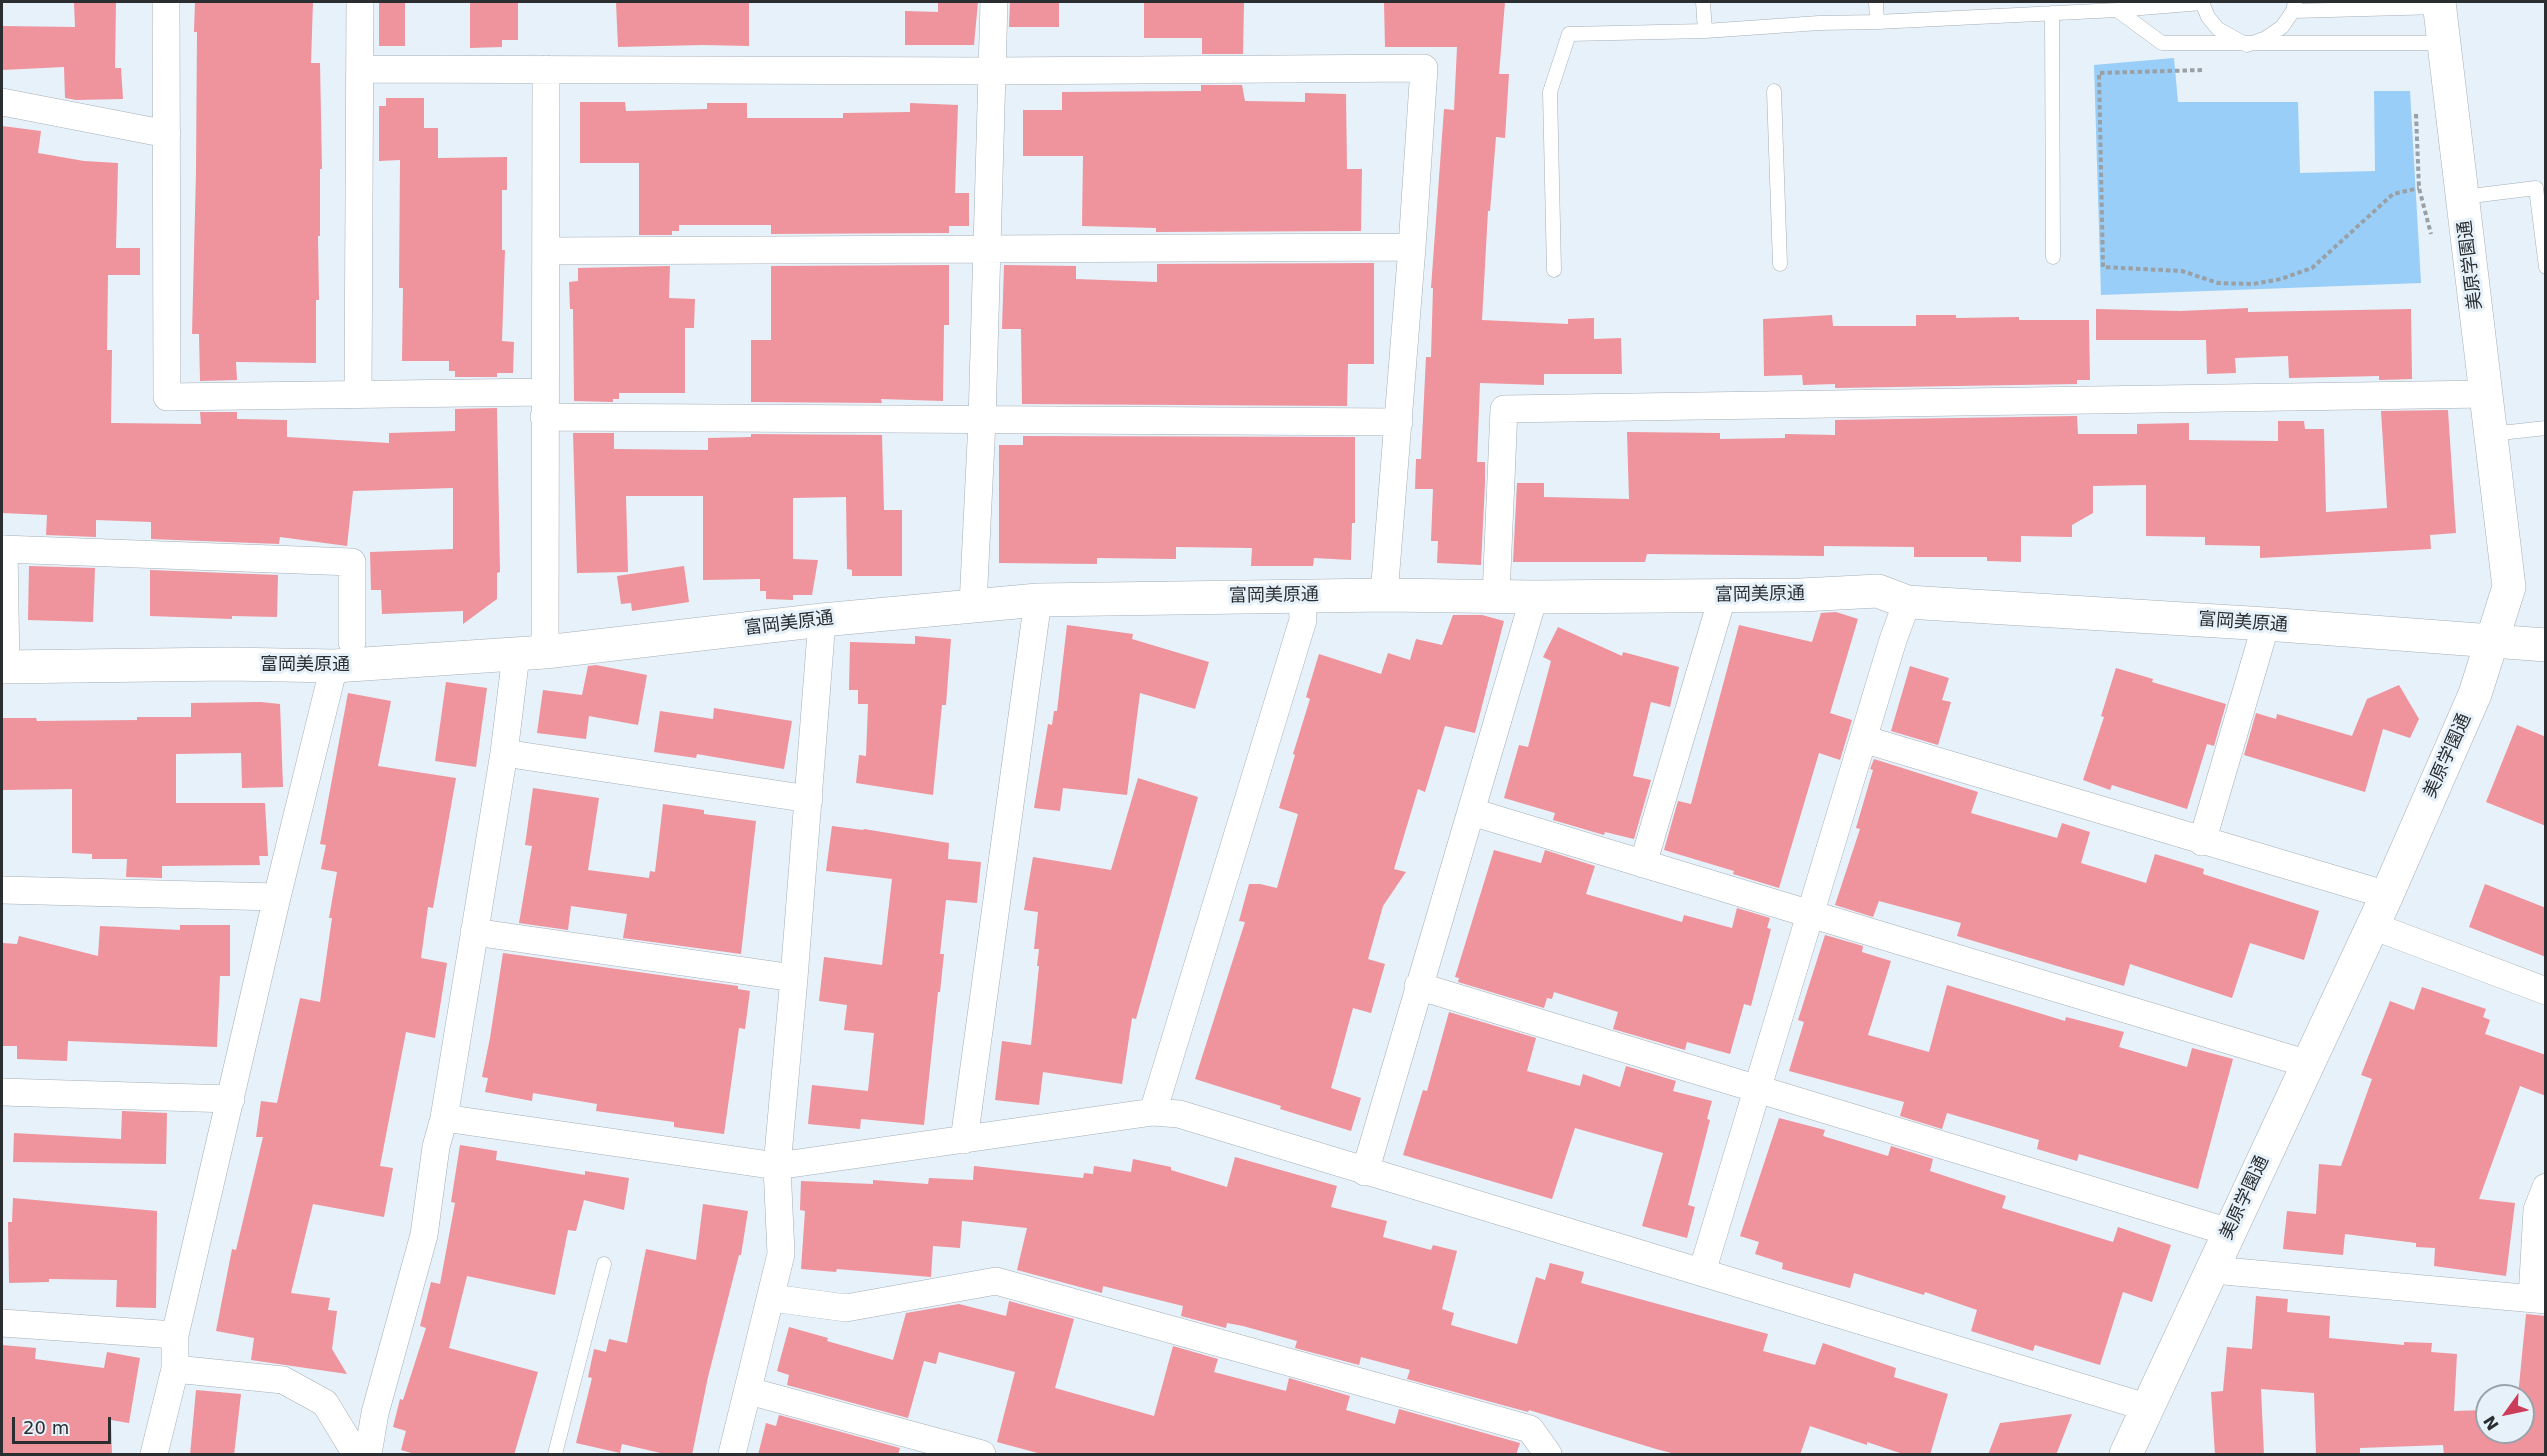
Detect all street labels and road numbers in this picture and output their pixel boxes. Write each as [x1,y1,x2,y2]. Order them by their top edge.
street label: 美原学園通 [2455,219,2487,311]
street label: 富岡美原通 [1715,583,1805,607]
street label: 富岡美原通 [1229,584,1319,608]
street label: 富岡美原通 [743,608,835,640]
street label: 富岡美原通 [2197,609,2289,637]
street label: 富岡美原通 [260,654,350,676]
street label: 美原学園通 [2420,710,2476,802]
street label: 美原学園通 [2216,1153,2274,1243]

